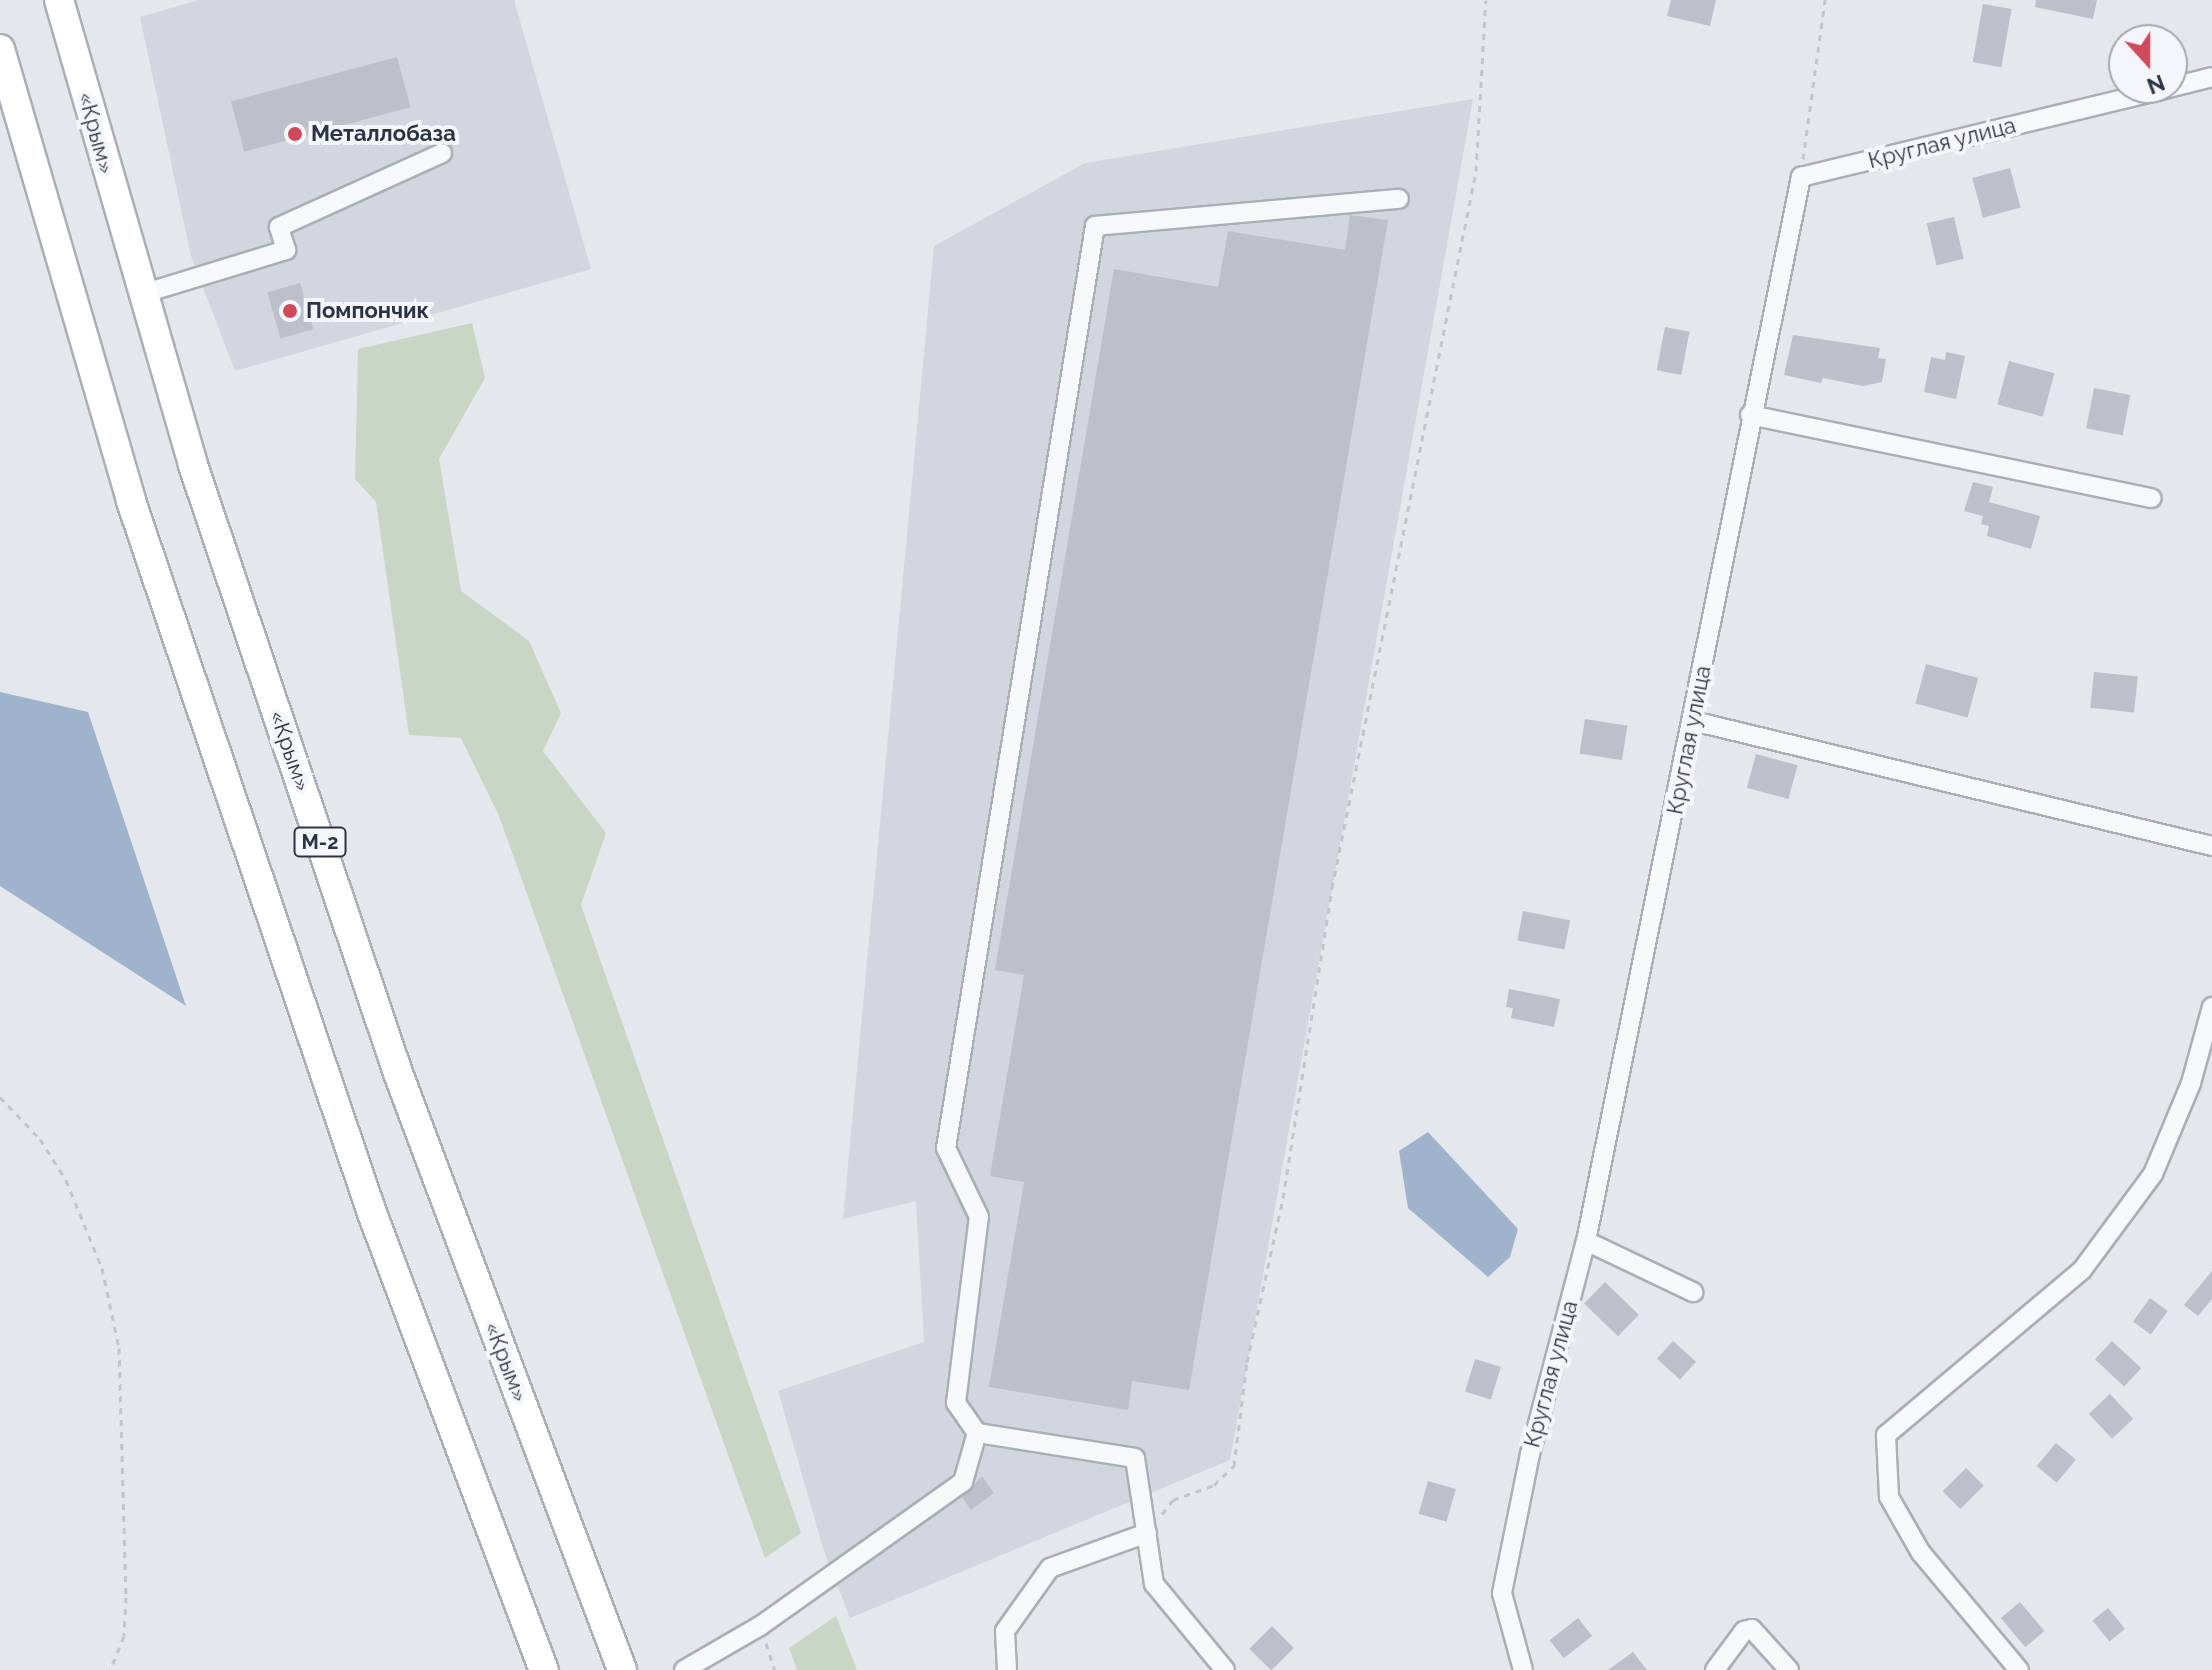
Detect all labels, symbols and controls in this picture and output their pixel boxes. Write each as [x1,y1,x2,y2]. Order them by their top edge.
north arrow [2108,24,2188,104]
text: N [2143,69,2168,100]
street label: «Крым» [72,89,120,177]
street label: Круглая улица [1865,112,2019,174]
place label: Металлобаза [311,121,456,147]
marker: Металлобаза [286,125,304,143]
place label: Помпончик [306,298,429,324]
marker: Помпончик [281,302,299,320]
street label: Круглая улица [1662,663,1716,817]
street label: «Крым» [264,707,316,795]
road number: М-2 [292,826,348,858]
street label: Круглая улица [1519,1297,1583,1451]
street label: «Крым» [479,1318,533,1406]

